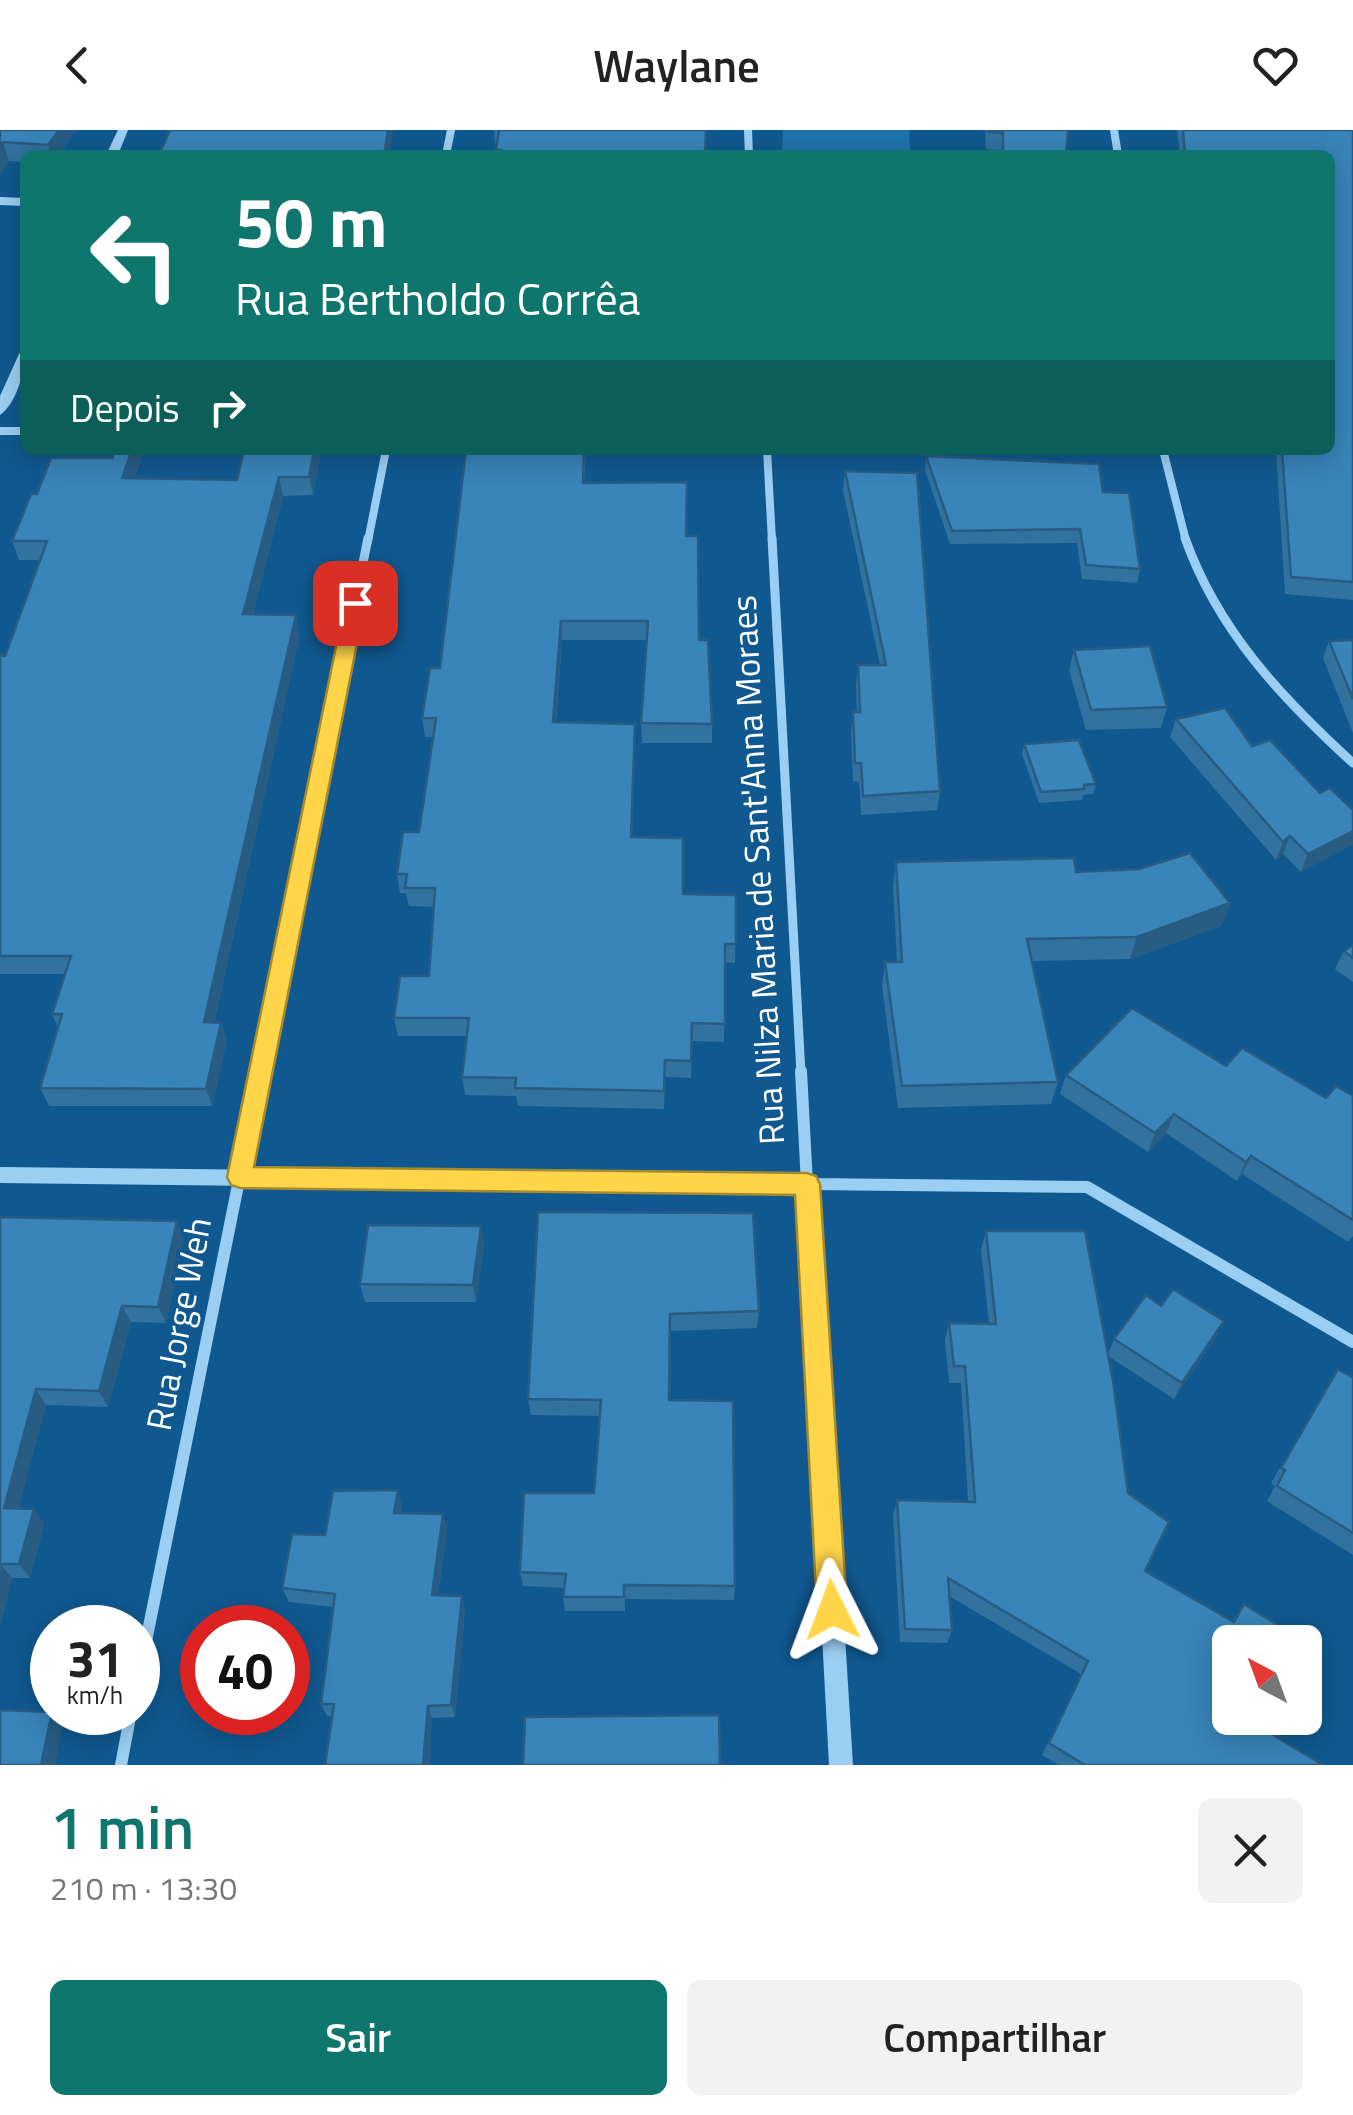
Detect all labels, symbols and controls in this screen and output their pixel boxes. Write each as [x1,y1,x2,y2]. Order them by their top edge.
text: Waylane [593,31,760,99]
icon: back [50,38,105,93]
icon: heart [1248,38,1303,93]
text: 50 m [235,168,388,274]
icon: left [70,190,200,320]
text: Rua Bertholdo Corrêa [235,264,640,332]
text: Depois [70,379,180,437]
icon: right [200,380,255,435]
pin [313,561,398,646]
icon: arrive [328,576,383,631]
street label: Rua Nilza Maria de Sant'Anna Moraes [716,594,798,1146]
street label: Rua Jorge Weh [131,1213,225,1435]
position arrow [780,1558,884,1662]
speed limit sign: 40 [180,1605,310,1735]
text: 31 [67,1620,123,1696]
north arrow [1212,1625,1322,1735]
map controls [1212,1625,1322,1735]
text: km/h [67,1676,123,1714]
text: 1 min [50,1781,194,1872]
button: close [1198,1798,1303,1903]
text: 210 m · 13:30 [50,1864,237,1912]
button: Sair [50,1980,667,2095]
button: Compartilhar [687,1980,1303,2095]

